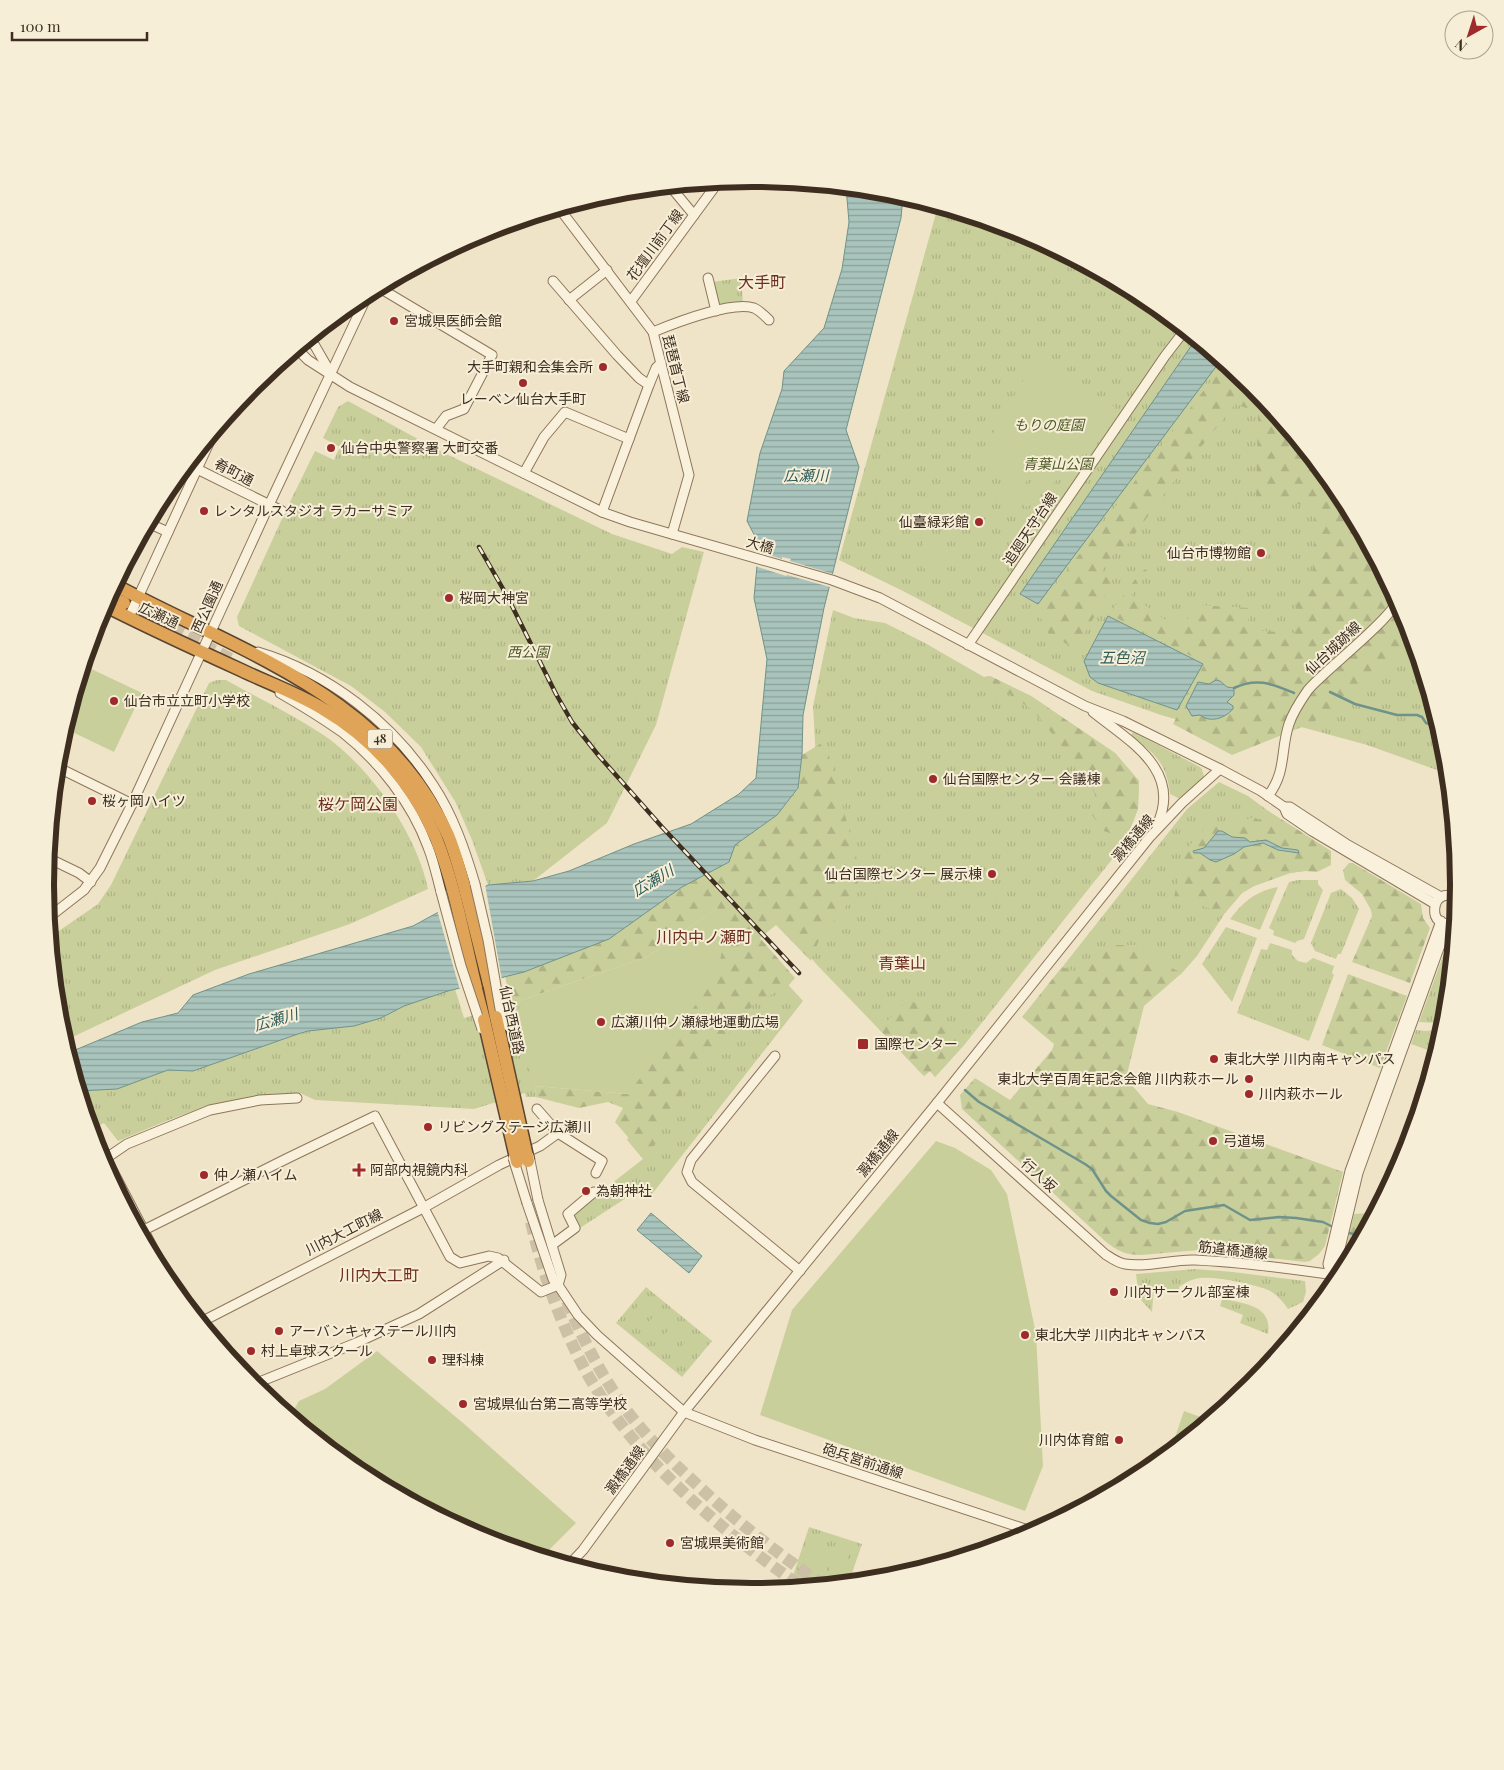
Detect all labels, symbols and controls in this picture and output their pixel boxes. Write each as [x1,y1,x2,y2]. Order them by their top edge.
scale bar [12,10,148,42]
north arrow [1444,10,1494,60]
text: 100 m [20,16,61,36]
text: N [1451,35,1470,56]
street label: 花壇川前丁線 [622,205,687,284]
district label: 大手町 [738,271,786,292]
place label: 宮城県医師会館 [404,311,502,330]
marker: 宮城県医師会館 [388,315,400,327]
street label: 琵琶首丁線 [659,333,694,405]
place label: 大手町親和会集会所 [467,357,593,376]
marker: 大手町親和会集会所 [597,361,609,373]
marker: レーベン仙台大手町 [517,377,529,389]
place label: レーベン仙台大手町 [460,389,586,408]
park label: もりの庭園 [1014,415,1086,434]
place label: 仙台中央警察署 大町交番 [341,438,499,457]
marker: 仙台中央警察署 大町交番 [325,442,337,454]
street label: 肴町通 [211,454,257,490]
park label: 青葉山公園 [1023,454,1095,473]
water label: 広瀬川 [783,465,830,485]
street label: 追廻天守台線 [998,489,1061,569]
place label: レンタルスタジオ ラカーサミア [214,501,413,520]
marker: レンタルスタジオ ラカーサミア [198,505,210,517]
place label: 仙臺緑彩館 [899,512,969,531]
marker: 仙臺緑彩館 [973,516,985,528]
street label: 大橋 [744,532,776,558]
place label: 仙台市博物館 [1167,543,1251,562]
marker: 仙台市博物館 [1255,547,1267,559]
street label: 西公園通 [186,577,227,636]
place label: 桜岡大神宮 [459,588,529,607]
marker: 桜岡大神宮 [443,592,455,604]
street label: 広瀬通 [136,597,182,632]
street label: 仙台城跡線 [1301,617,1365,678]
park label: 西公園 [507,642,551,661]
water label: 五色沼 [1099,647,1146,667]
place label: 仙台市立立町小学校 [124,691,250,710]
marker: 仙台市立立町小学校 [108,695,120,707]
road number: 48 [368,730,392,749]
place label: 仙台国際センター 会議棟 [943,769,1101,788]
marker: 仙台国際センター 会議棟 [927,773,939,785]
place label: 桜ヶ岡ハイツ [102,791,186,810]
district label: 桜ケ岡公園 [318,793,398,814]
marker: 桜ヶ岡ハイツ [86,795,98,807]
street label: 澱橋通線 [1107,810,1158,865]
water label: 広瀬川 [628,859,679,900]
place label: 仙台国際センター 展示棟 [825,864,982,883]
marker: 仙台国際センター 展示棟 [986,868,998,880]
district label: 川内中ノ瀬町 [656,926,752,947]
district label: 青葉山 [878,952,926,973]
street label: 仙台西道路 [496,984,529,1056]
water label: 広瀬川 [251,1003,302,1035]
place label: 広瀬川仲ノ瀬緑地運動広場 [611,1012,779,1031]
marker: 広瀬川仲ノ瀬緑地運動広場 [595,1016,607,1028]
place label: 国際センター [874,1034,958,1053]
marker: 国際センター [856,1037,870,1051]
place label: 東北大学 川内南キャンパス [1224,1049,1396,1068]
marker: 東北大学 川内南キャンパス [1208,1053,1220,1065]
place label: 東北大学百周年記念会館 川内萩ホール [998,1069,1239,1088]
marker: 東北大学百周年記念会館 川内萩ホール [1243,1073,1255,1085]
place label: 川内萩ホール [1259,1084,1343,1103]
marker: 川内萩ホール [1243,1088,1255,1100]
place label: リビングステージ広瀬川 [438,1117,592,1136]
marker: リビングステージ広瀬川 [422,1121,434,1133]
street label: 澱橋通線 [853,1125,903,1180]
place label: 弓道場 [1223,1131,1265,1150]
marker: 弓道場 [1207,1135,1219,1147]
street label: 行人坂 [1017,1154,1061,1196]
place label: 阿部内視鏡内科 [370,1160,468,1179]
marker: 阿部内視鏡内科 [352,1163,366,1177]
place label: 仲ノ瀬ハイム [214,1165,297,1184]
marker: 仲ノ瀬ハイム [198,1169,210,1181]
place label: 為朝神社 [596,1181,652,1200]
marker: 為朝神社 [580,1185,592,1197]
street label: 川内大工町線 [302,1204,386,1259]
street label: 筋違橋通線 [1197,1236,1269,1263]
district label: 川内大工町 [339,1264,419,1285]
place label: 川内サークル部室棟 [1124,1282,1250,1301]
marker: 川内サークル部室棟 [1108,1286,1120,1298]
place label: アーバンキャステール川内 [289,1321,457,1340]
marker: アーバンキャステール川内 [273,1325,285,1337]
place label: 東北大学 川内北キャンパス [1035,1325,1207,1344]
marker: 東北大学 川内北キャンパス [1019,1329,1031,1341]
place label: 村上卓球スクール [261,1341,373,1360]
marker: 村上卓球スクール [245,1345,257,1357]
place label: 理科棟 [442,1350,484,1369]
marker: 理科棟 [426,1354,438,1366]
place label: 宮城県仙台第二高等学校 [473,1394,627,1413]
marker: 宮城県仙台第二高等学校 [457,1398,469,1410]
place label: 川内体育館 [1039,1430,1109,1449]
marker: 川内体育館 [1113,1434,1125,1446]
street label: 砲兵営前通線 [820,1439,906,1483]
street label: 澱橋通線 [600,1441,649,1498]
place label: 宮城県美術館 [680,1533,764,1552]
marker: 宮城県美術館 [664,1537,676,1549]

